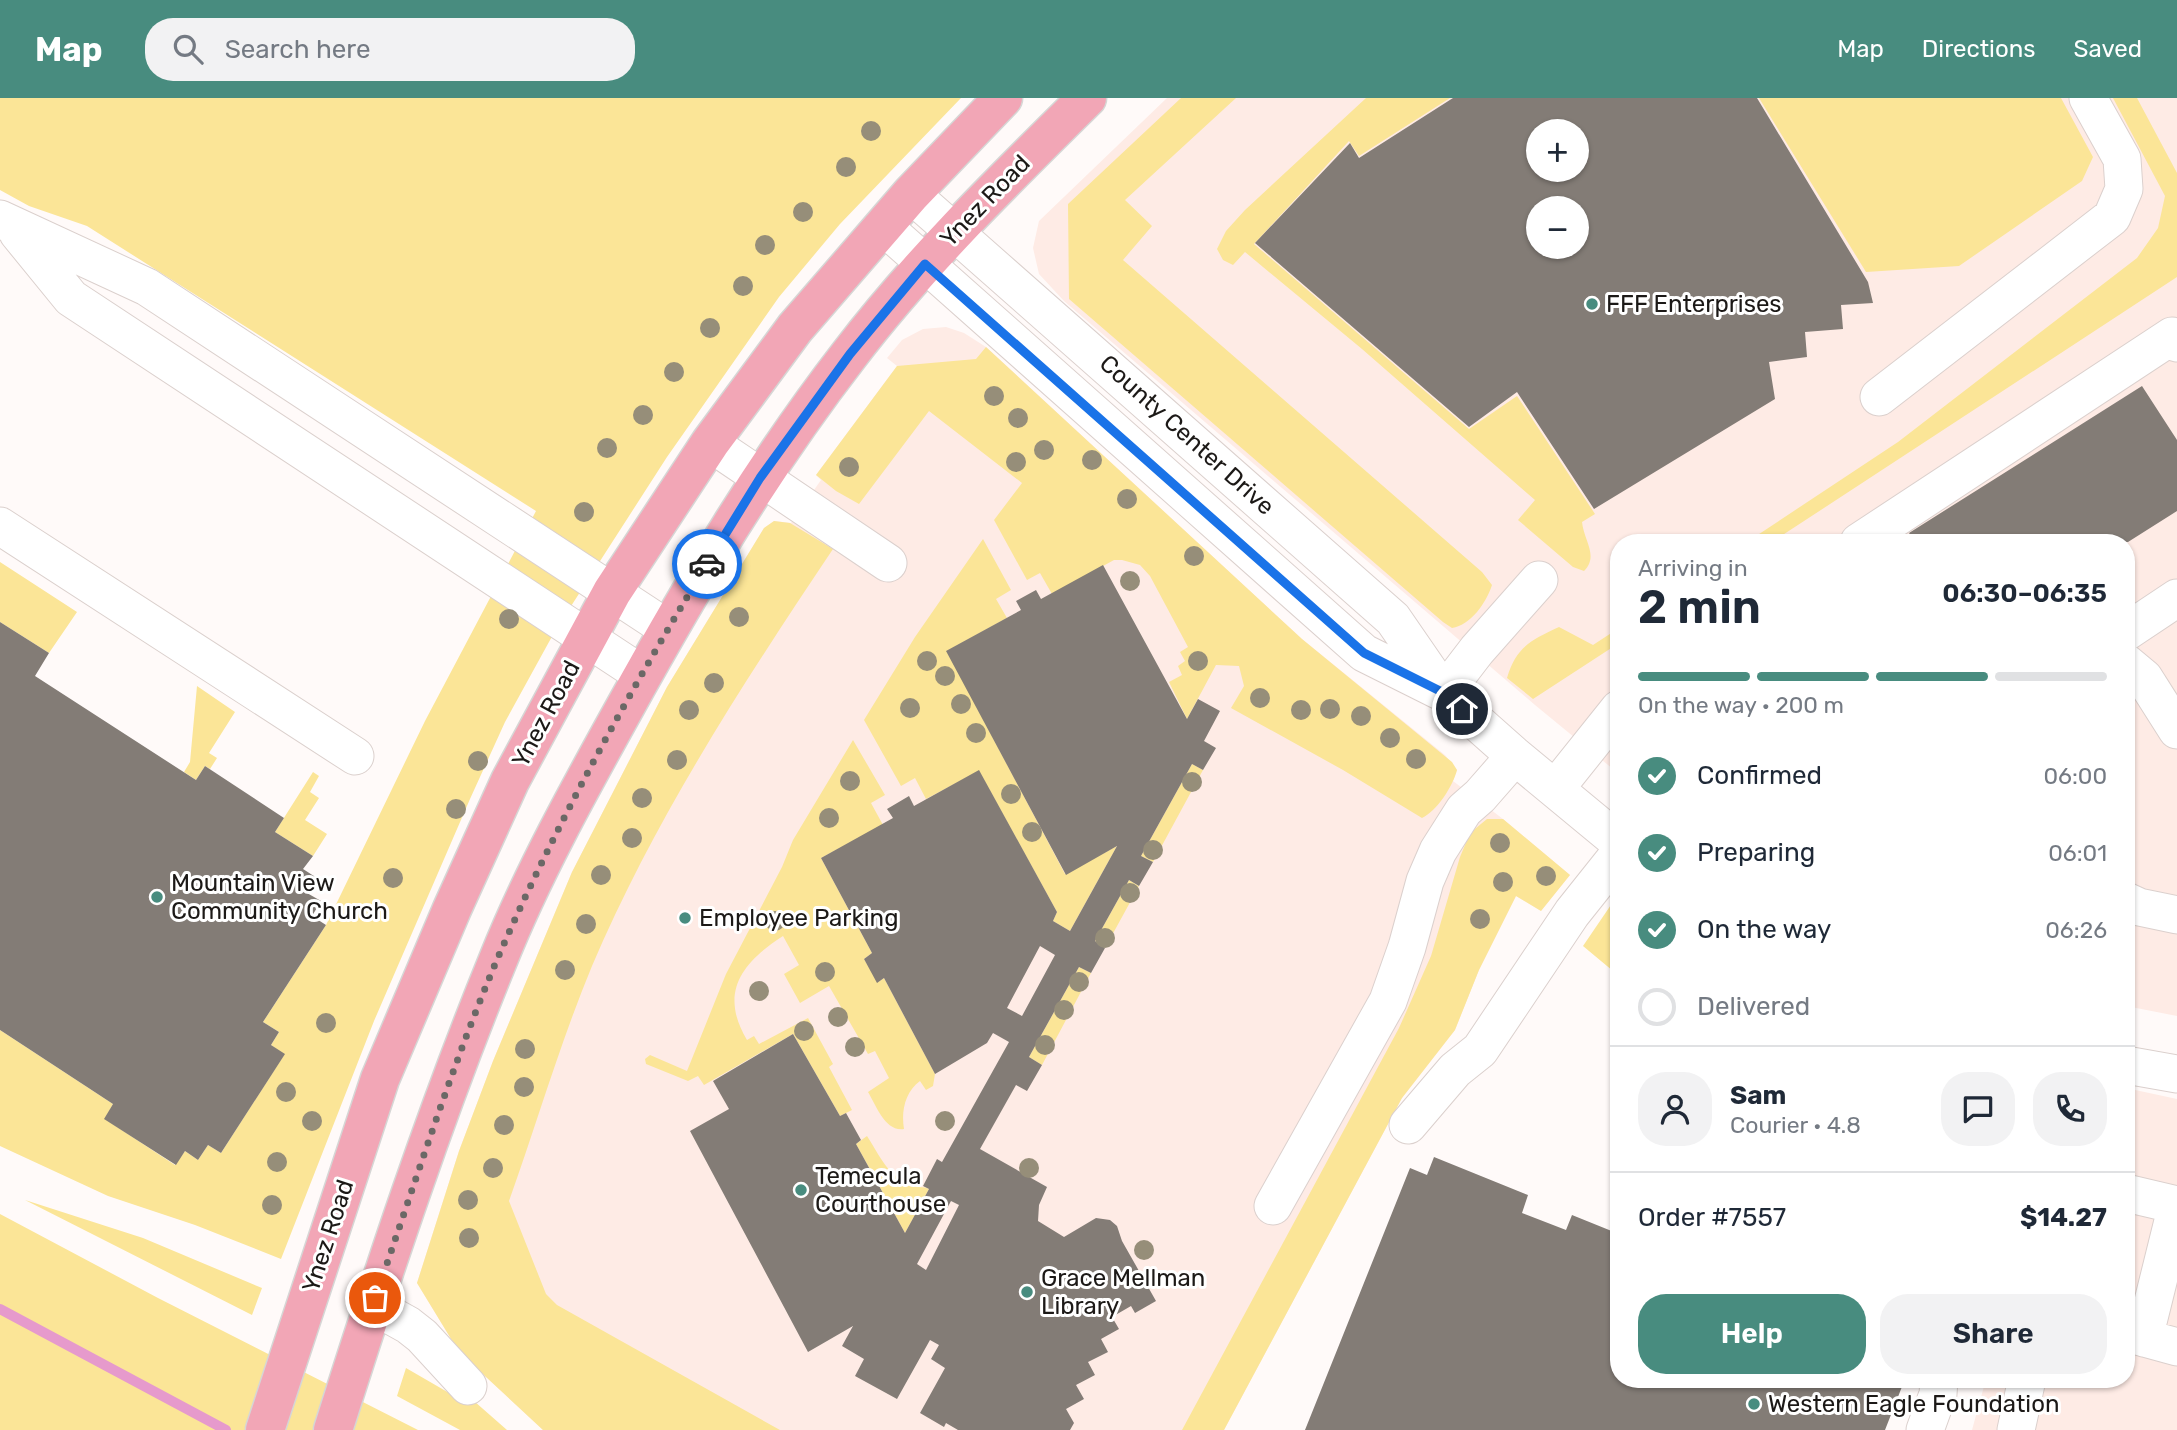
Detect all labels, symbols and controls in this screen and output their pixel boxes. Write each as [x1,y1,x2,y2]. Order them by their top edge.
search box [145,18,635,81]
text: Map [35,30,103,69]
icon: search [169,30,207,68]
text: Search here [225,34,370,65]
text: Map [1837,35,1884,63]
text: Directions [1922,35,2035,63]
text: Saved [2073,35,2142,63]
map controls [1526,119,1589,259]
button: + [1526,119,1589,182]
street label: Ynez Road [934,149,1036,253]
button: − [1526,196,1589,259]
place label: FFF Enterprises [1606,290,1782,318]
marker: FFF Enterprises [1584,296,1600,312]
street label: County Center Drive [1094,349,1280,521]
courier [672,529,742,599]
icon: car [688,545,726,583]
text: Arriving in [1638,554,1748,582]
text: 06:30–06:35 [1942,578,2107,609]
text: 2 min [1638,580,1761,635]
street label: Ynez Road [506,656,586,772]
pin [1432,679,1492,739]
icon: home [1443,690,1481,728]
text: On the way · 200 m [1638,691,1844,719]
icon: check [1638,757,1676,795]
text: Confirmed [1697,760,1822,791]
text: 06:00 [2043,762,2107,790]
icon: check [1638,834,1676,872]
text: Preparing [1697,837,1815,868]
text: 06:01 [2048,839,2107,867]
place label: Mountain View Community Church [171,869,388,925]
marker: Mountain View Community Church [149,889,165,905]
place label: Employee Parking [699,904,899,932]
marker: Employee Parking [677,910,693,926]
icon: check [1638,911,1676,949]
text: On the way [1697,914,1831,945]
text: 06:26 [2045,916,2107,944]
text: Delivered [1697,991,1810,1022]
button: person [1638,1072,1712,1146]
button: chat [1941,1072,2015,1146]
button: phone [2033,1072,2107,1146]
text: Sam [1730,1080,1786,1111]
text: Courier · 4.8 [1730,1111,1861,1139]
place label: Temecula Courthouse [815,1162,946,1218]
street label: Ynez Road [297,1176,359,1296]
marker: Temecula Courthouse [793,1182,809,1198]
text: Order #7557 [1638,1202,1786,1233]
text: $14.27 [2020,1202,2107,1233]
place label: Grace Mellman Library [1041,1264,1205,1320]
pin [345,1268,405,1328]
icon: bag [356,1279,394,1317]
marker: Grace Mellman Library [1019,1284,1035,1300]
button: Help [1638,1294,1866,1374]
button: Share [1880,1294,2107,1374]
place label: Western Eagle Foundation [1768,1390,2059,1418]
marker: Western Eagle Foundation [1746,1396,1762,1412]

